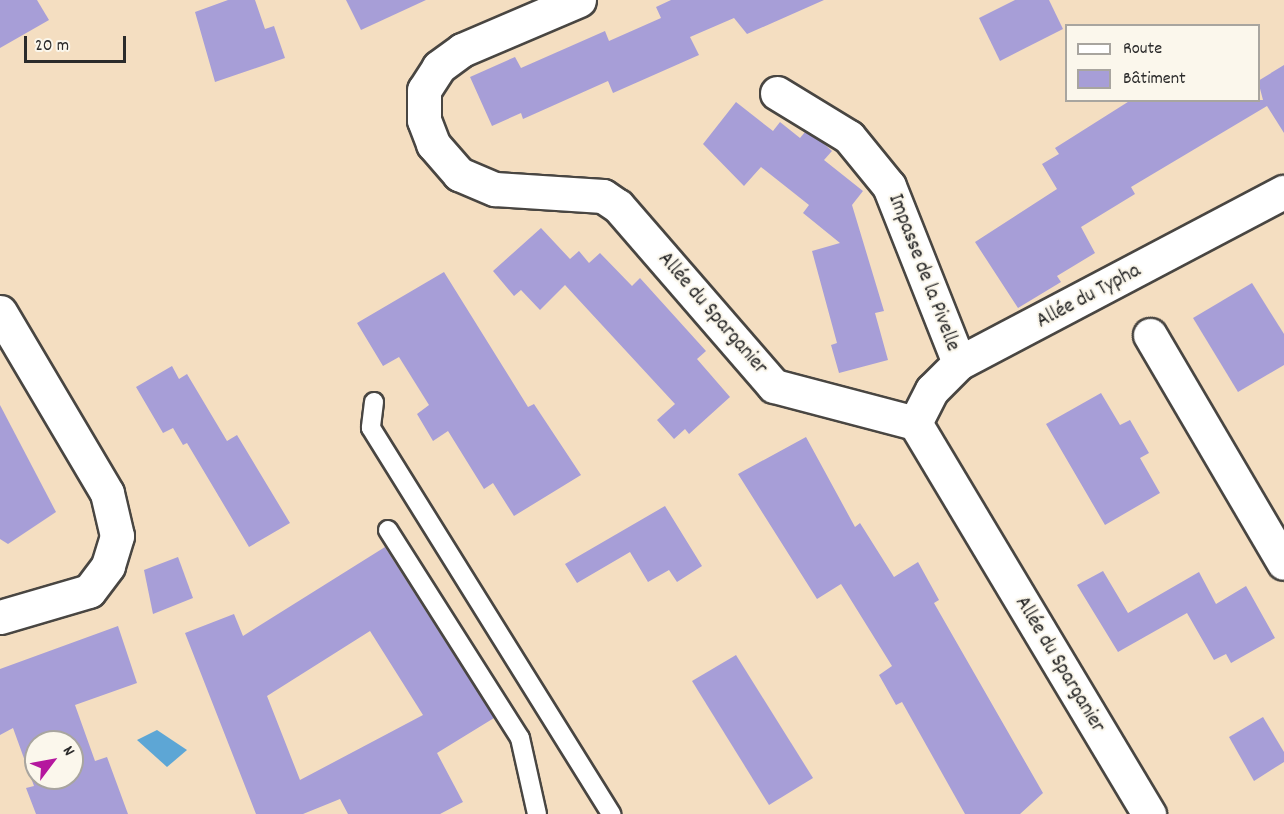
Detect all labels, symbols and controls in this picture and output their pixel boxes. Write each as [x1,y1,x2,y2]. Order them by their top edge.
scale bar [27,24,129,62]
legend [1065,24,1260,102]
text: 20 m [35,34,69,59]
text: Route [1123,37,1162,62]
text: Bâtiment [1123,67,1186,92]
street label: Impasse de la Pivelle [881,191,965,355]
street label: Allée du Sparganier [652,247,772,381]
street label: Allée du Typha [1033,259,1145,335]
street label: Allée du Sparganier [1008,592,1110,738]
north arrow [24,730,84,790]
text: N [56,742,80,761]

